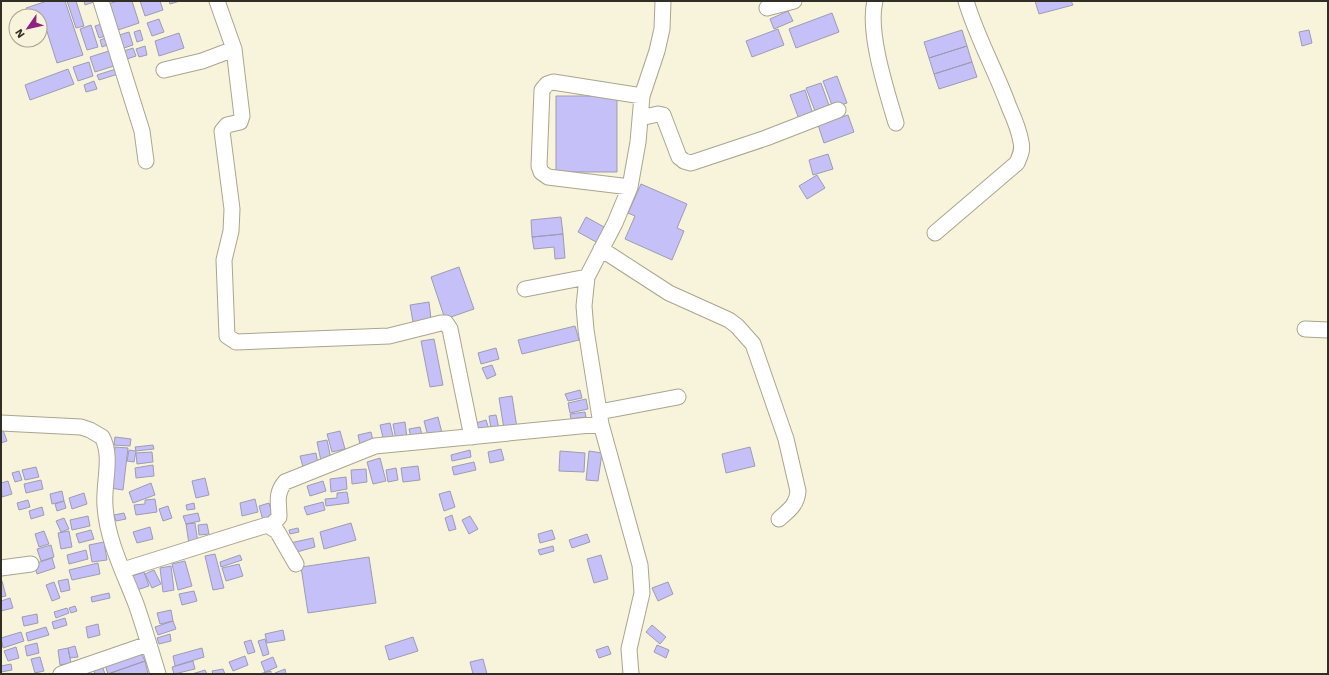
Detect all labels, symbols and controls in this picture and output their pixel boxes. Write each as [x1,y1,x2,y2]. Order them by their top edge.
north arrow [8,8,48,48]
text: N [12,26,28,40]

